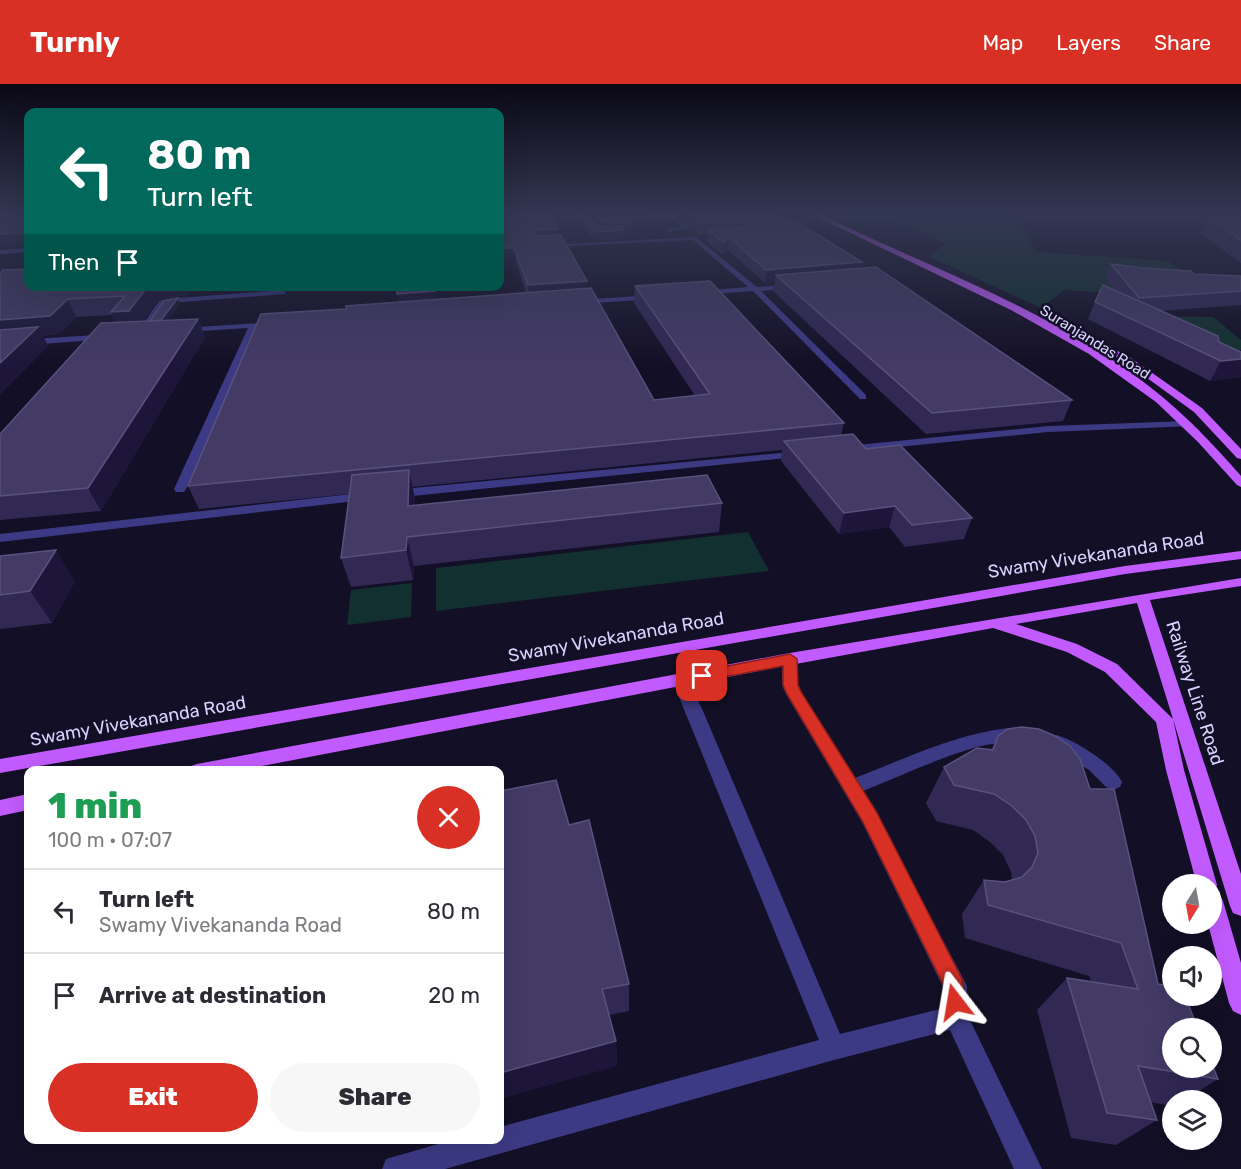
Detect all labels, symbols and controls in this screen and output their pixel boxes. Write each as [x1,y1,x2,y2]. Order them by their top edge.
text: Turnly [30,26,120,59]
text: Map [982,30,1023,55]
text: Layers [1056,30,1121,55]
text: Share [1154,30,1211,55]
text: 80 m [147,130,251,180]
icon: left [48,132,126,210]
text: Turn left [147,181,252,213]
icon: arrive [111,246,144,279]
text: Then [48,249,99,276]
street label: Suranjandas Road [1037,301,1153,383]
street label: Swamy Vivekananda Road [986,527,1206,583]
street label: Swamy Vivekananda Road [506,607,726,667]
street label: Railway Line Road [1161,618,1229,768]
pin [676,650,727,701]
icon: arrive [685,659,718,692]
street label: Swamy Vivekananda Road [28,691,248,751]
text: 1 min [48,784,142,827]
button: close [417,786,480,849]
text: 100 m · 07:07 [48,828,172,852]
north arrow [1162,874,1222,934]
map controls [1162,874,1222,1150]
text: Turn left [99,886,194,913]
icon: left [48,895,81,928]
text: 80 m [427,898,480,925]
text: Swamy Vivekananda Road [99,913,342,937]
button: sound [1162,946,1222,1006]
position arrow [923,970,987,1034]
icon: arrive [48,979,81,1012]
text: Arrive at destination [99,982,326,1009]
text: 20 m [428,982,480,1009]
button: search [1162,1018,1222,1078]
button: Exit [48,1063,258,1132]
button: Share [270,1063,480,1132]
button: layers [1162,1090,1222,1150]

